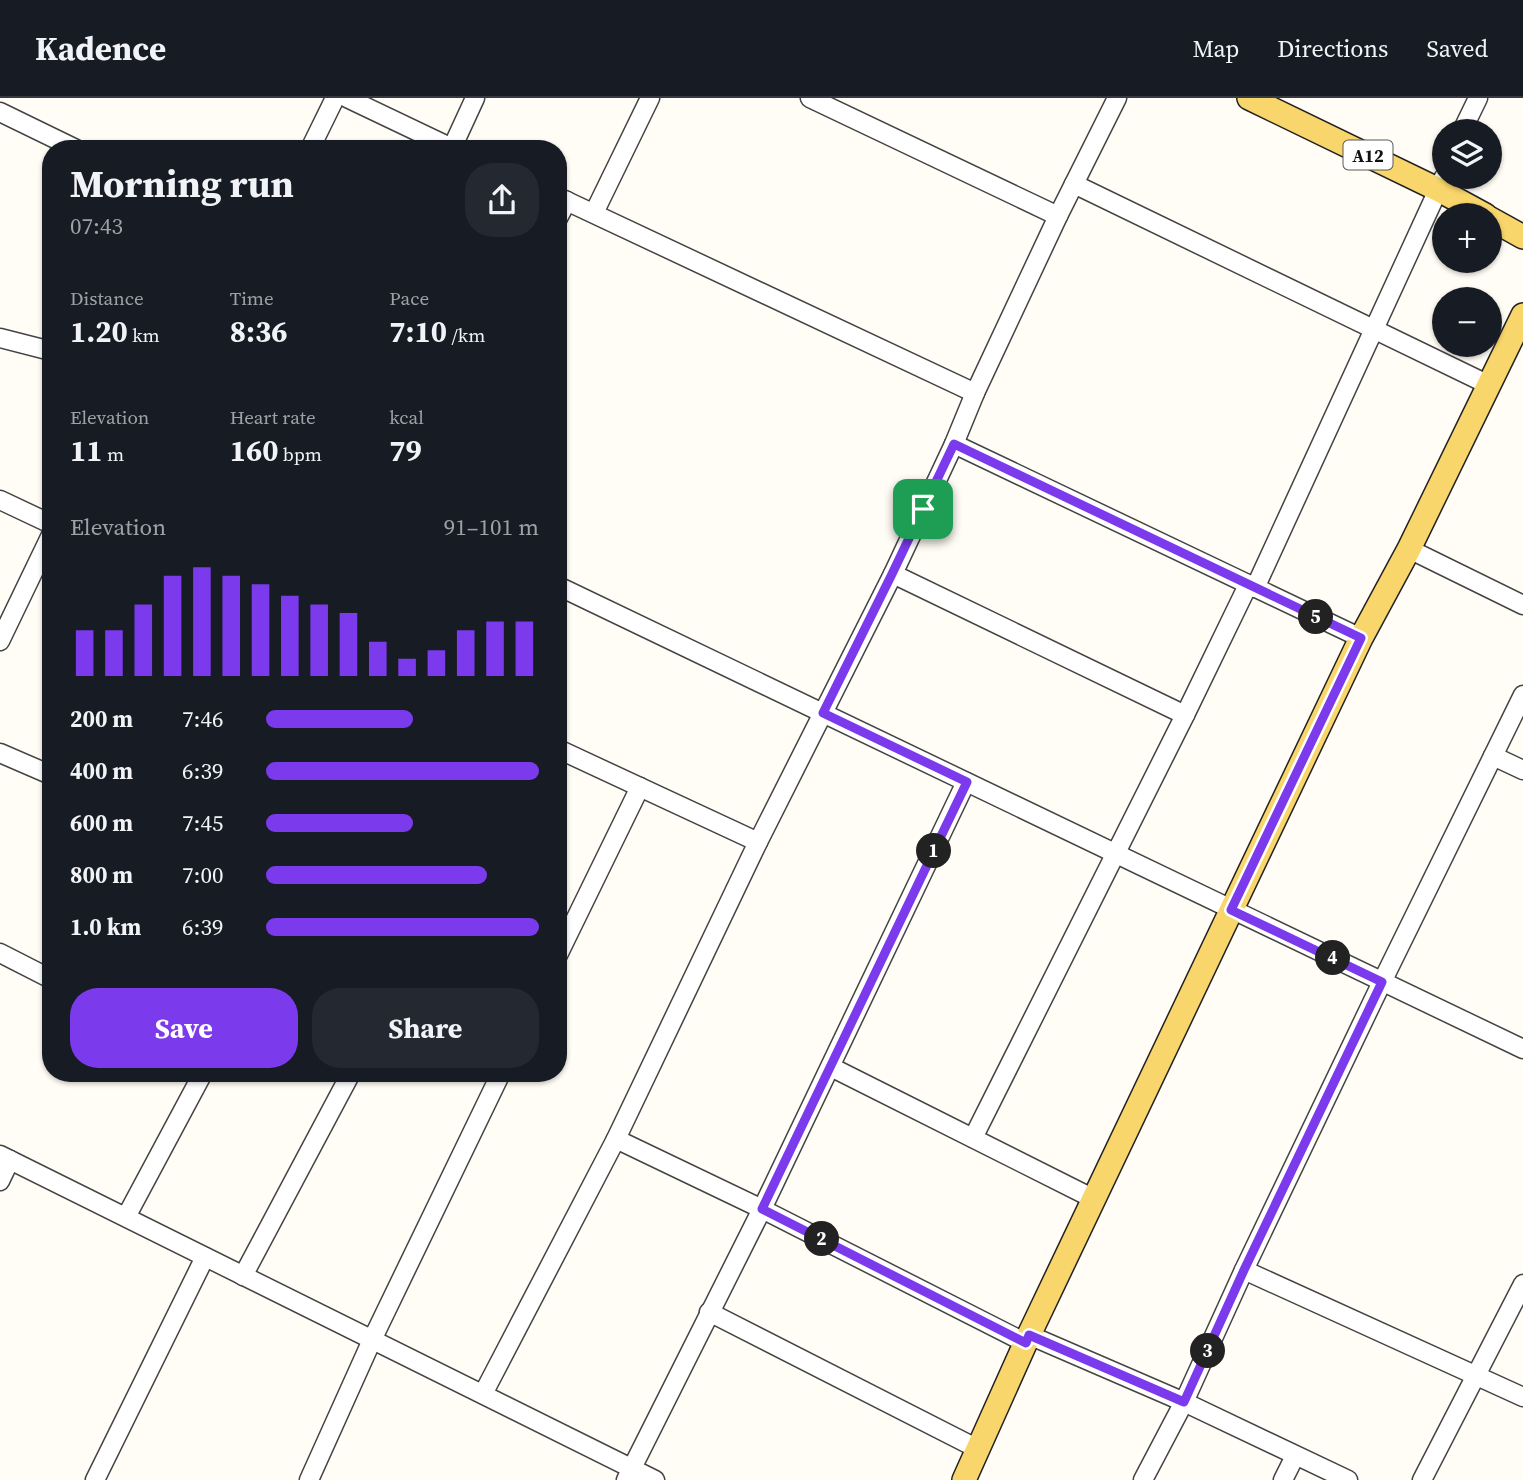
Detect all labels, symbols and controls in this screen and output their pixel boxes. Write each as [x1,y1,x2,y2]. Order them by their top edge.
text: Kadence [35,26,166,71]
text: Map [1192,32,1239,65]
text: Directions [1277,32,1388,65]
text: Saved [1426,32,1488,65]
map controls [1432,119,1502,357]
button: layers [1432,119,1502,189]
road number: A12 [1344,140,1392,170]
text: Morning run [70,158,294,210]
button: share [465,163,539,237]
button: + [1432,203,1502,273]
text: 07:43 [70,210,123,242]
text: Distance [70,285,144,311]
text: Time [230,285,274,311]
text: Pace [389,285,429,311]
button: − [1432,287,1502,357]
text: 1.20 [70,311,128,352]
text: 8:36 [230,311,287,352]
text: 7:10 [389,311,447,352]
text: km [128,322,160,348]
text: /km [447,322,485,348]
text: Elevation [70,404,149,430]
text: Heart rate [230,404,316,430]
text: kcal [389,404,424,430]
text: 11 [70,430,103,471]
text: 160 [230,430,278,471]
text: 79 [389,430,422,471]
text: m [103,441,124,467]
text: bpm [278,441,322,467]
pin [893,479,953,539]
icon: arrive [904,490,942,528]
text: Elevation [70,511,166,543]
text: 91–101 m [444,511,539,543]
pin: 5 [1298,600,1334,634]
text: 5 [1310,603,1321,629]
text: 200 m [70,703,133,735]
text: 7:46 [182,703,223,735]
text: 400 m [70,755,133,787]
text: 6:39 [182,755,223,787]
text: 600 m [70,807,133,839]
text: 7:45 [182,807,223,839]
pin: 1 [916,834,951,868]
text: 1 [928,837,939,863]
text: 800 m [70,859,133,891]
text: 7:00 [182,859,223,891]
text: 1.0 km [70,911,141,943]
text: 6:39 [182,911,223,943]
pin: 4 [1316,940,1350,976]
text: 4 [1327,944,1338,970]
button: Save [70,988,298,1068]
button: Share [312,988,539,1068]
pin: 2 [804,1222,840,1256]
text: 2 [816,1225,827,1251]
pin: 3 [1190,1334,1226,1368]
text: 3 [1202,1337,1213,1363]

